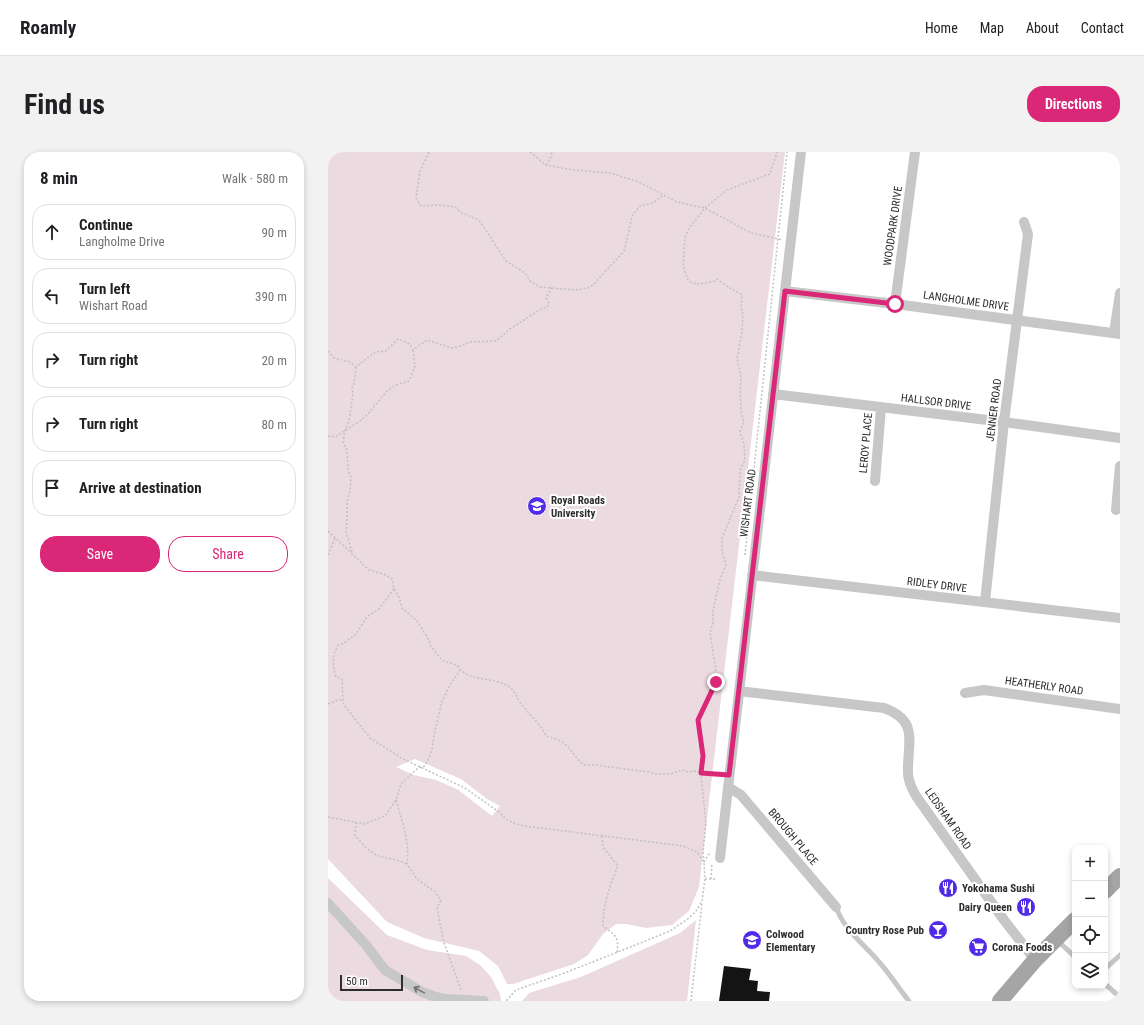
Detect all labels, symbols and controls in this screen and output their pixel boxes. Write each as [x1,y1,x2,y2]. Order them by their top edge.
text: Roamly [20,16,76,39]
text: Home [925,20,958,36]
text: Map [980,20,1004,36]
text: About [1026,20,1059,36]
text: Contact [1081,20,1124,36]
button: Directions [1027,86,1120,122]
text: Find us [24,88,105,121]
text: 8 min [40,168,78,188]
text: Walk · 580 m [222,171,288,186]
street label: WOODPARK DRIVE [881,185,905,267]
text: Continue [79,216,133,234]
icon: ahead [41,221,63,243]
text: 90 m [261,225,287,240]
text: Langholme Drive [79,234,165,249]
text: Turn left [79,280,130,298]
icon: left [41,285,63,307]
text: 390 m [255,289,287,304]
street label: LANGHOLME DRIVE [922,289,1010,314]
route start [886,295,904,313]
text: Wishart Road [79,298,148,313]
icon: right [41,349,63,371]
text: Turn right [79,351,138,369]
text: 20 m [261,353,287,368]
street label: JENNER ROAD [984,378,1004,442]
street label: HALLSOR DRIVE [900,391,973,413]
street label: LEROY PLACE [857,412,875,474]
icon: right [41,413,63,435]
text: Turn right [79,415,138,433]
text: 80 m [261,417,287,432]
street label: WISHART ROAD [737,468,759,538]
icon: arrive [41,477,63,499]
text: Arrive at destination [79,479,202,497]
place label: Royal Roads University [551,494,605,520]
school or university icon: Royal Roads University [526,495,548,517]
button: Save [40,536,160,572]
button: Share [168,536,288,572]
street label: RIDLEY DRIVE [906,575,968,595]
route end [707,673,725,691]
street label: HEATHERLY ROAD [1004,674,1084,698]
street label: LEDSHAM ROAD [922,786,974,852]
street label: BROUGH PLACE [766,806,821,868]
map controls [1072,845,1108,989]
button: + [1072,845,1108,881]
restaurant icon: Yokohama Sushi [937,877,959,899]
button: − [1072,881,1108,917]
place label: Yokohama Sushi [962,882,1035,895]
restaurant icon: Dairy Queen [1015,896,1037,918]
place label: Dairy Queen [959,901,1012,914]
button: locate [1072,917,1108,953]
bar icon: Country Rose Pub [927,919,949,941]
place label: Country Rose Pub [845,924,925,937]
place label: Colwood Elementary [766,928,816,954]
school or university icon: Colwood Elementary [741,929,763,951]
supermarket icon: Corona Foods [967,936,989,958]
place label: Corona Foods [992,941,1052,954]
button: layers [1072,953,1108,989]
scale bar [340,973,403,992]
text: 50 m [346,975,368,988]
one-way arrow [413,986,425,993]

